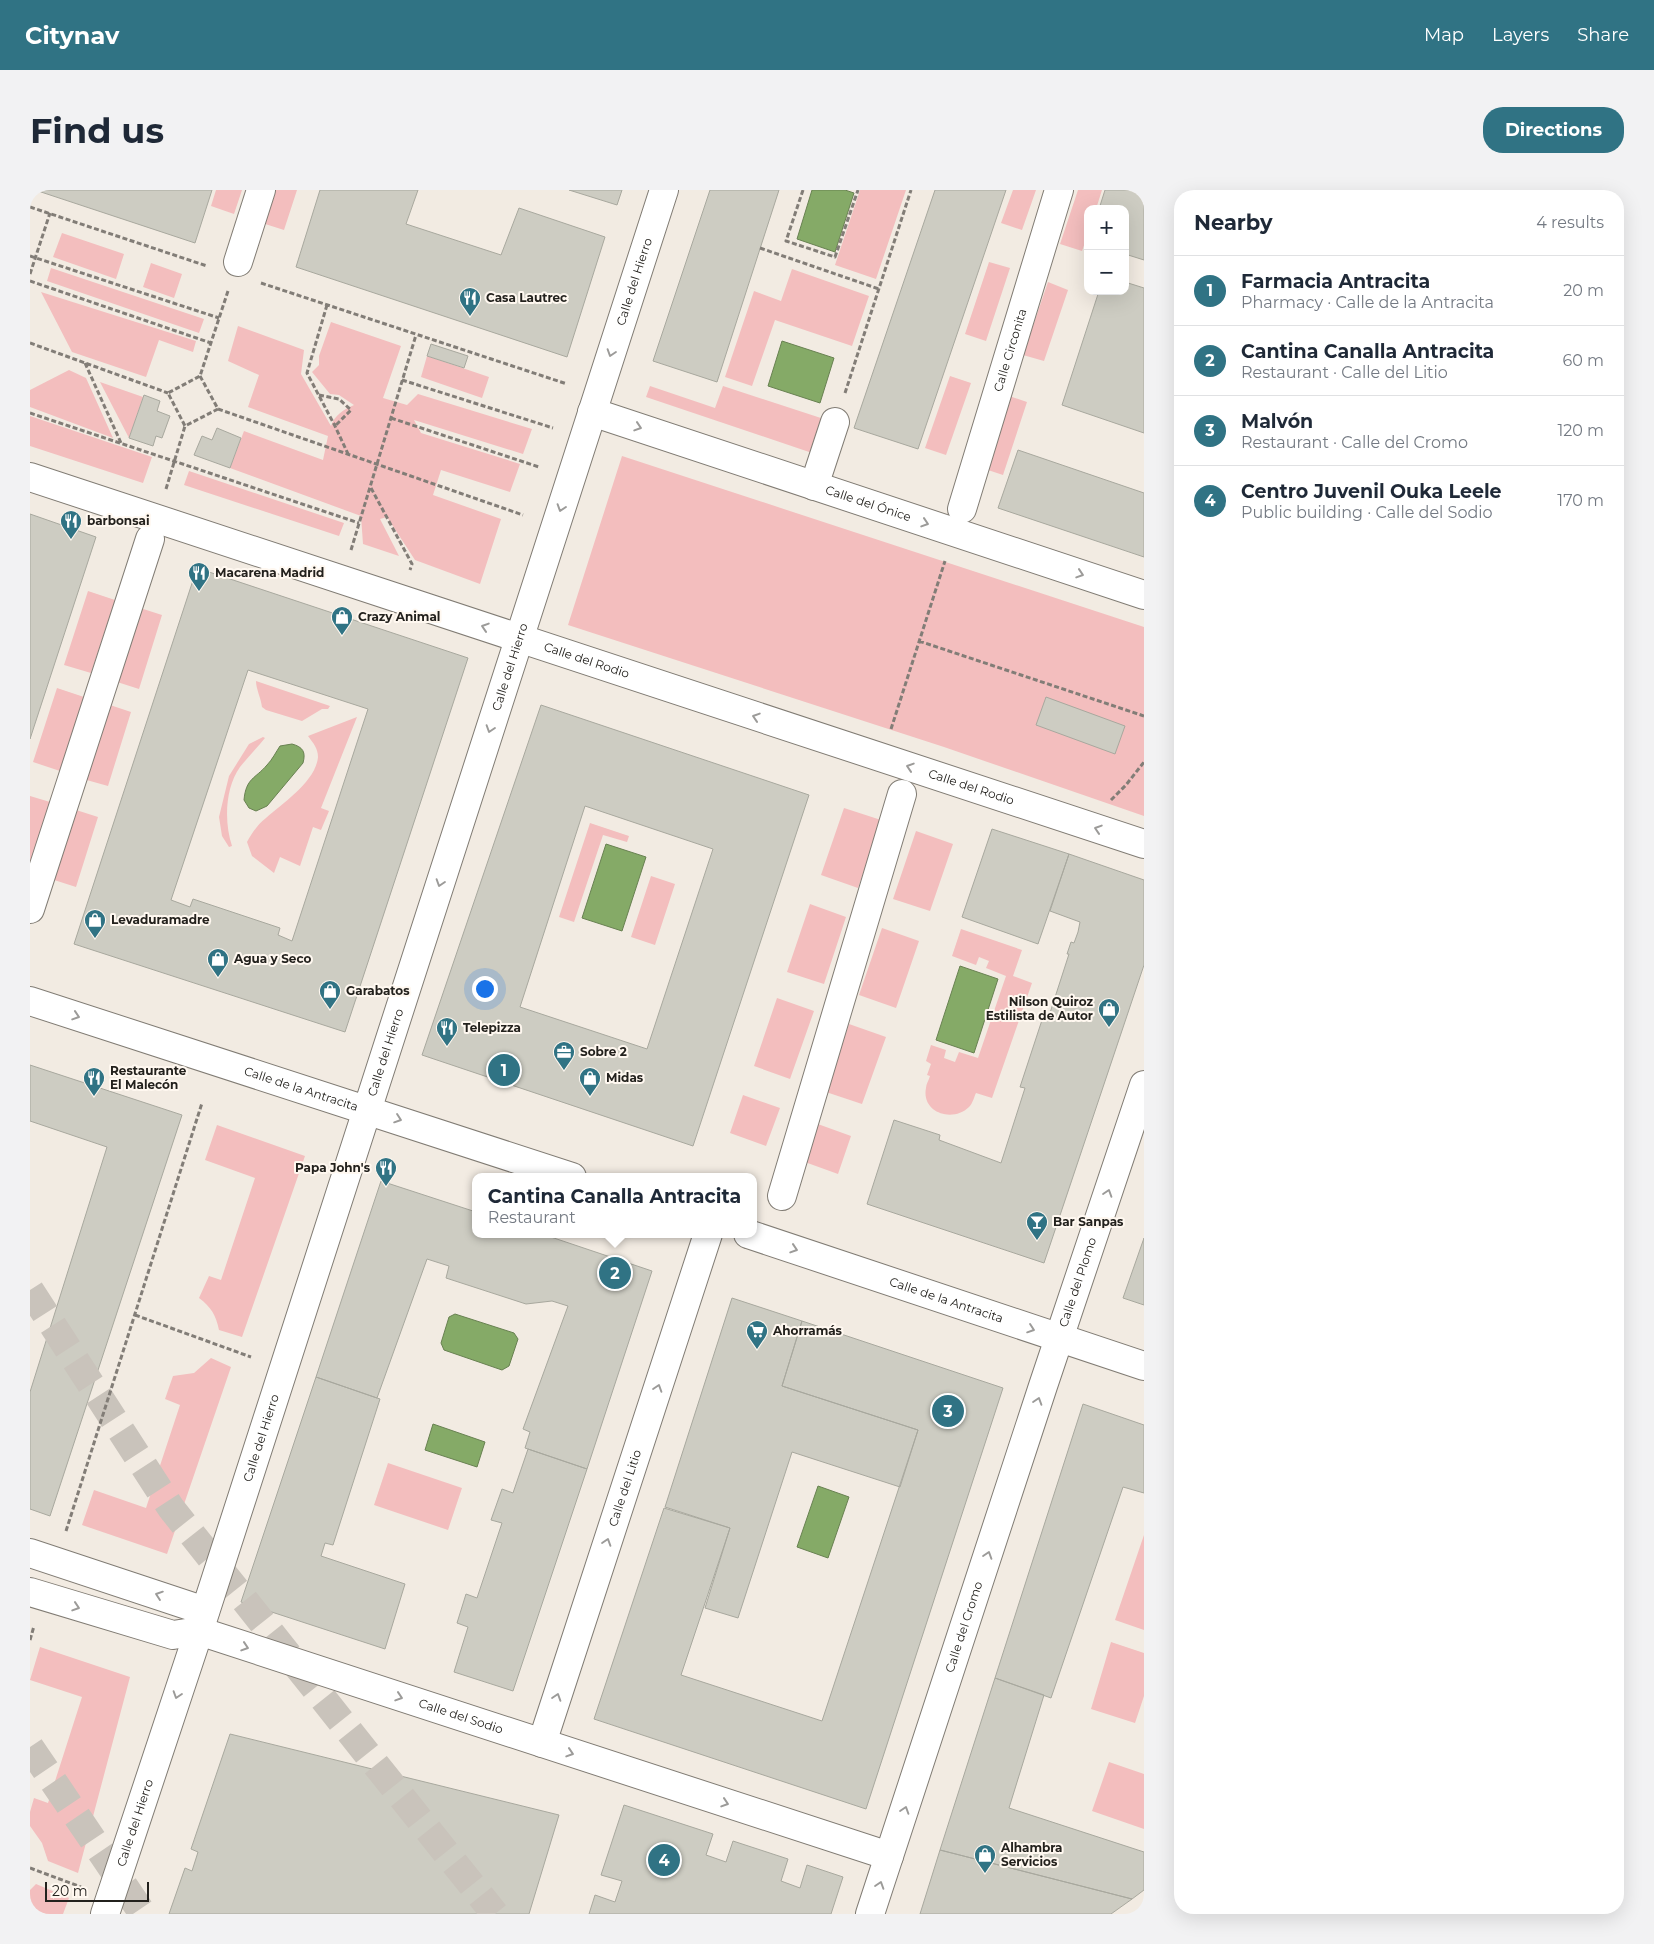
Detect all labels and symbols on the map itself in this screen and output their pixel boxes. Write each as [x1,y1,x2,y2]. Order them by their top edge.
street label: Calle del Hierro [613,236,655,327]
restaurant icon: Casa Lautrec [458,286,482,317]
place label: Casa Lautrec [486,290,567,305]
street label: Calle Circonita [990,307,1029,393]
one-way arrow [607,348,617,357]
one-way arrow [634,421,642,431]
street label: Calle del Ónice [824,482,913,524]
one-way arrow [557,503,567,511]
restaurant icon: barbonsai [59,509,83,540]
place label: barbonsai [87,513,150,528]
one-way arrow [921,517,929,527]
restaurant icon: Macarena Madrid [187,561,211,592]
place label: Macarena Madrid [215,565,324,580]
one-way arrow [1075,568,1083,578]
shop icon: Crazy Animal [330,605,354,636]
place label: Crazy Animal [358,609,440,624]
street label: Calle del Hierro [488,621,531,713]
one-way arrow [481,623,490,633]
street label: Calle del Rodio [542,639,631,681]
one-way arrow [752,712,760,722]
one-way arrow [486,724,496,733]
one-way arrow [906,763,915,773]
street label: Calle del Rodio [927,766,1016,808]
one-way arrow [1094,825,1102,835]
one-way arrow [436,879,446,887]
shop icon: Levaduramadre [83,908,107,939]
place label: Levaduramadre [111,912,210,927]
shop icon: Agua y Seco [206,947,230,978]
place label: Agua y Seco [233,951,311,966]
your location [472,976,498,1002]
shop icon: Garabatos [318,979,342,1010]
place label: Garabatos [346,983,410,998]
place label: Nilson Quiroz Estilista de Autor [986,994,1093,1023]
shop icon: Nilson Quiroz Estilista de Autor [1097,997,1121,1028]
street label: Calle del Hierro [364,1007,406,1098]
one-way arrow [72,1011,80,1021]
restaurant icon: Telepizza [435,1016,459,1047]
place label: Telepizza [463,1020,521,1035]
office icon: Sobre 2 [552,1040,576,1071]
place label: Sobre 2 [580,1044,627,1059]
pin: 1 [488,1051,520,1089]
place label: Restaurante El Malecón [110,1063,187,1092]
street label: Calle de la Antracita [242,1063,360,1114]
restaurant icon: Restaurante El Malecón [82,1066,106,1097]
shop icon: Midas [578,1066,602,1097]
place label: Midas [606,1070,644,1085]
one-way arrow [393,1113,402,1123]
restaurant icon: Papa John's [374,1156,398,1187]
place label: Papa John's [295,1160,371,1175]
one-way arrow [1102,1189,1112,1197]
bar icon: Bar Sanpas [1025,1210,1049,1241]
place label: Bar Sanpas [1053,1214,1124,1229]
street label: Calle del Plomo [1055,1235,1099,1329]
one-way arrow [790,1244,798,1254]
pin: 2 [599,1254,631,1292]
street label: Calle de la Antracita [888,1274,1005,1326]
supermarket icon: Ahorramás [745,1319,769,1350]
place label: Ahorramás [772,1323,843,1338]
one-way arrow [1027,1323,1035,1333]
one-way arrow [652,1384,662,1393]
street label: Calle del Hierro [240,1392,282,1484]
pin: 3 [932,1392,964,1430]
one-way arrow [1032,1397,1042,1406]
street label: Calle del Litio [605,1448,644,1528]
one-way arrow [602,1539,612,1547]
one-way arrow [982,1552,992,1560]
street label: Calle del Cromo [942,1579,985,1674]
one-way arrow [155,1591,164,1601]
one-way arrow [72,1601,80,1611]
one-way arrow [240,1641,248,1651]
one-way arrow [173,1690,183,1699]
one-way arrow [395,1691,403,1701]
one-way arrow [551,1693,561,1701]
street label: Calle del Sodio [417,1695,505,1737]
one-way arrow [566,1747,574,1757]
street label: Calle del Hierro [113,1777,156,1868]
one-way arrow [720,1797,729,1807]
one-way arrow [899,1806,909,1814]
place label: Alhambra Servicios [1000,1840,1062,1869]
pin: 4 [648,1841,680,1879]
shop icon: Alhambra Servicios [973,1843,997,1874]
scale bar [45,1879,149,1902]
one-way arrow [874,1881,884,1890]

